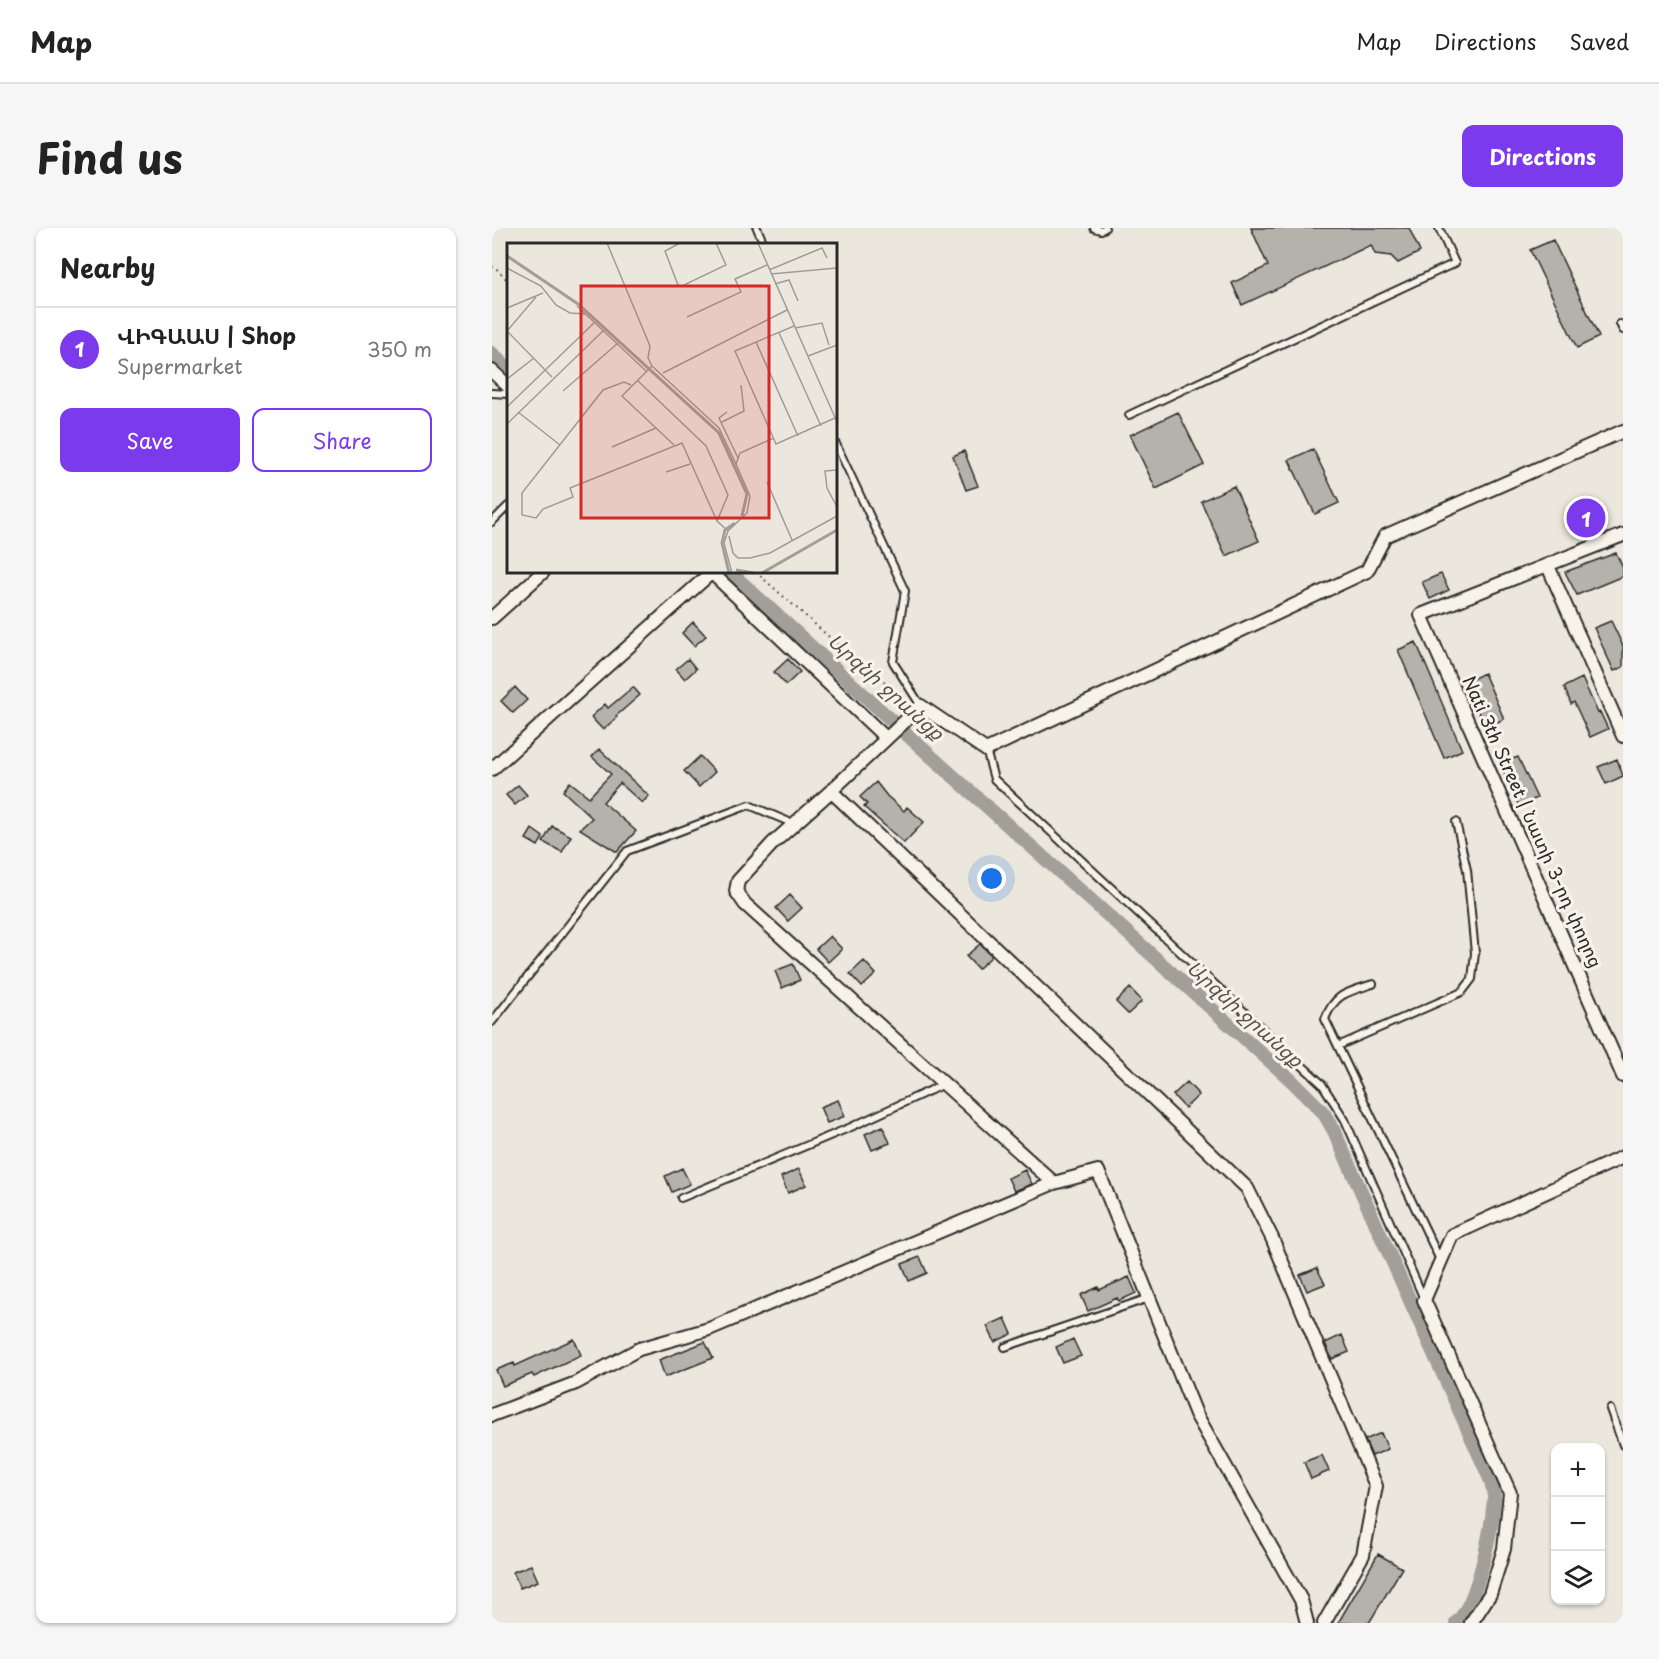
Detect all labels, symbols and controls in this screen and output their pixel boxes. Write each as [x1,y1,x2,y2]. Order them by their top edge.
text: Map [30,20,92,63]
text: Map [1356,25,1401,57]
text: Directions [1434,25,1536,57]
text: Saved [1569,25,1629,57]
text: Find us [36,125,183,188]
button: Directions [1462,125,1623,187]
inset map [507,243,837,573]
text: Nearby [60,248,155,287]
text: ՎԻԳԱԱՍ | Shop [117,318,296,351]
text: 1 [75,334,84,364]
text: 350 m [367,334,432,364]
text: Supermarket [117,351,243,381]
button: Save [60,408,240,472]
button: Share [252,408,432,472]
pin: 1 [1566,496,1606,540]
water label: Արզնի ջրանցք [822,626,952,747]
street label: Nati 3th Street | Նատի 3-րդ փողոց [1457,671,1610,972]
your location [977,864,1006,893]
water label: Արզնի ջրանցք [1181,953,1311,1074]
map controls [1551,1443,1605,1605]
button: + [1551,1443,1605,1497]
button: − [1551,1497,1605,1551]
button: layers [1551,1551,1605,1605]

